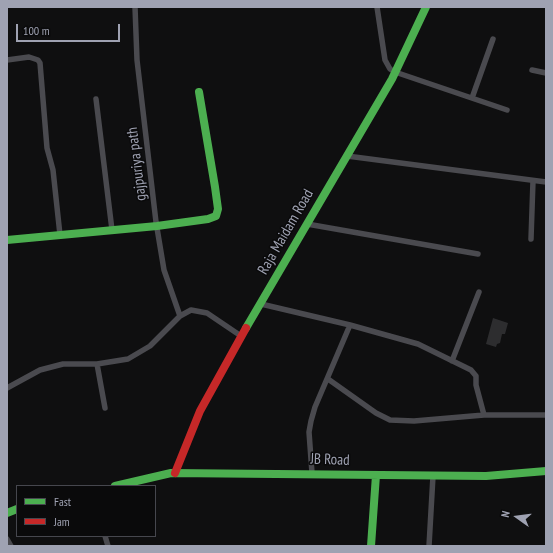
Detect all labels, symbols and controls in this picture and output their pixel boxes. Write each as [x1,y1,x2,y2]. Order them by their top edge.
scale bar [18,16,122,42]
text: 100 m [23,23,50,38]
street label: gajpuriya path [124,126,150,202]
street label: Raja Maidam Road [254,186,318,278]
street label: JB Road [310,450,350,470]
legend [16,485,156,537]
text: Fast [54,494,71,509]
north arrow [497,497,537,537]
text: N [498,510,513,519]
text: Jam [54,514,70,529]

